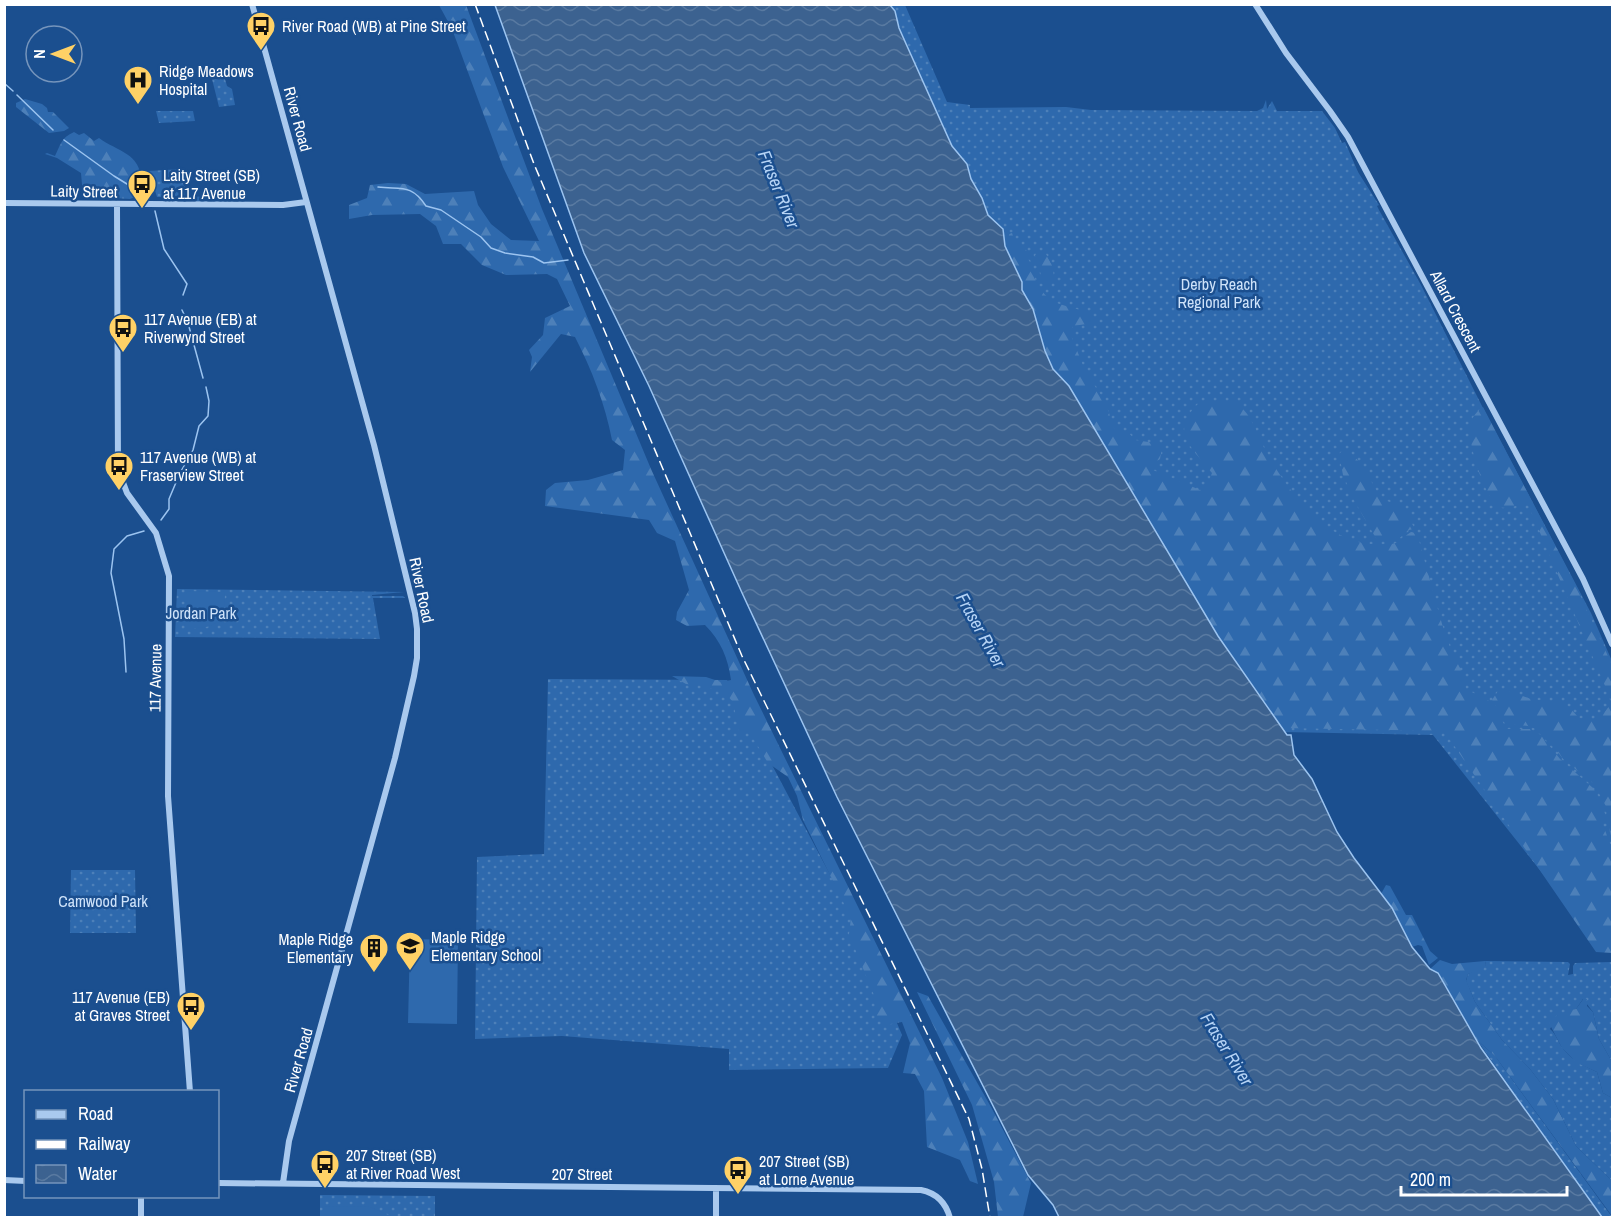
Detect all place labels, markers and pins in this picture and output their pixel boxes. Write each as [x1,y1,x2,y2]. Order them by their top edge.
bus stop icon: River Road (WB) at Pine Street [245,10,277,52]
place label: River Road (WB) at Pine Street [282,15,466,37]
place label: Ridge Meadows Hospital [159,60,254,100]
hospital icon: Ridge Meadows Hospital [122,64,154,106]
place label: Laity Street (SB) at 117 Avenue [163,164,260,204]
bus stop icon: Laity Street (SB) at 117 Avenue [126,168,158,210]
place label: 117 Avenue (EB) at Riverwynd Street [144,308,257,348]
bus stop icon: 117 Avenue (EB) at Riverwynd Street [107,312,139,354]
place label: 117 Avenue (WB) at Fraserview Street [140,446,257,486]
bus stop icon: 117 Avenue (WB) at Fraserview Street [103,450,135,492]
place label: Maple Ridge Elementary School [431,926,541,966]
place label: Maple Ridge Elementary [279,928,353,968]
school or university icon: Maple Ridge Elementary School [394,930,426,972]
building icon: Maple Ridge Elementary [358,932,390,974]
place label: 117 Avenue (EB) at Graves Street [72,986,170,1026]
bus stop icon: 117 Avenue (EB) at Graves Street [175,990,207,1032]
place label: 207 Street (SB) at River Road West [346,1144,461,1184]
bus stop icon: 207 Street (SB) at River Road West [309,1148,341,1190]
place label: 207 Street (SB) at Lorne Avenue [759,1150,854,1190]
bus stop icon: 207 Street (SB) at Lorne Avenue [722,1154,754,1196]

